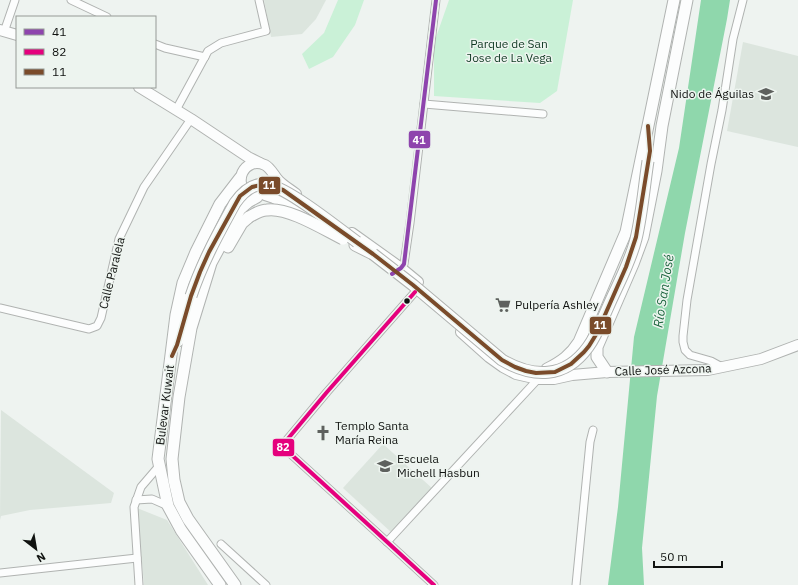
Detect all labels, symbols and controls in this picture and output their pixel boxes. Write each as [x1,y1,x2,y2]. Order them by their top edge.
legend [16,16,156,88]
text: 41 [52,24,66,39]
park label: Parque de San Jose de La Vega [466,36,553,65]
text: 82 [52,44,66,59]
text: 11 [52,64,66,79]
school or university icon: Nido de Águilas [757,85,775,103]
place label: Nido de Águilas [670,86,754,101]
line badge: 41 [408,130,431,149]
text: 41 [412,133,426,147]
line badge: 11 [258,176,281,195]
text: 11 [262,178,276,192]
street label: Calle Paralela [95,235,128,310]
water label: Río San José [649,253,678,329]
unlabelled marker [402,296,412,306]
supermarket icon: Pulpería Ashley [494,296,512,314]
place label: Pulpería Ashley [515,297,599,312]
line badge: 11 [589,316,612,335]
text: 11 [593,318,607,332]
street label: Calle José Azcona [614,360,712,379]
street label: Bulevar Kuwait [152,364,177,446]
place label: Templo Santa María Reina [335,418,409,447]
church icon: Templo Santa María Reina [314,424,332,442]
line badge: 82 [272,438,295,457]
text: 82 [276,440,290,454]
place label: Escuela Michell Hasbun [397,451,480,480]
school or university icon: Escuela Michell Hasbun [376,457,394,475]
north arrow [16,529,56,569]
scale bar [654,543,722,569]
text: 50 m [660,549,688,564]
text: N [34,550,48,566]

